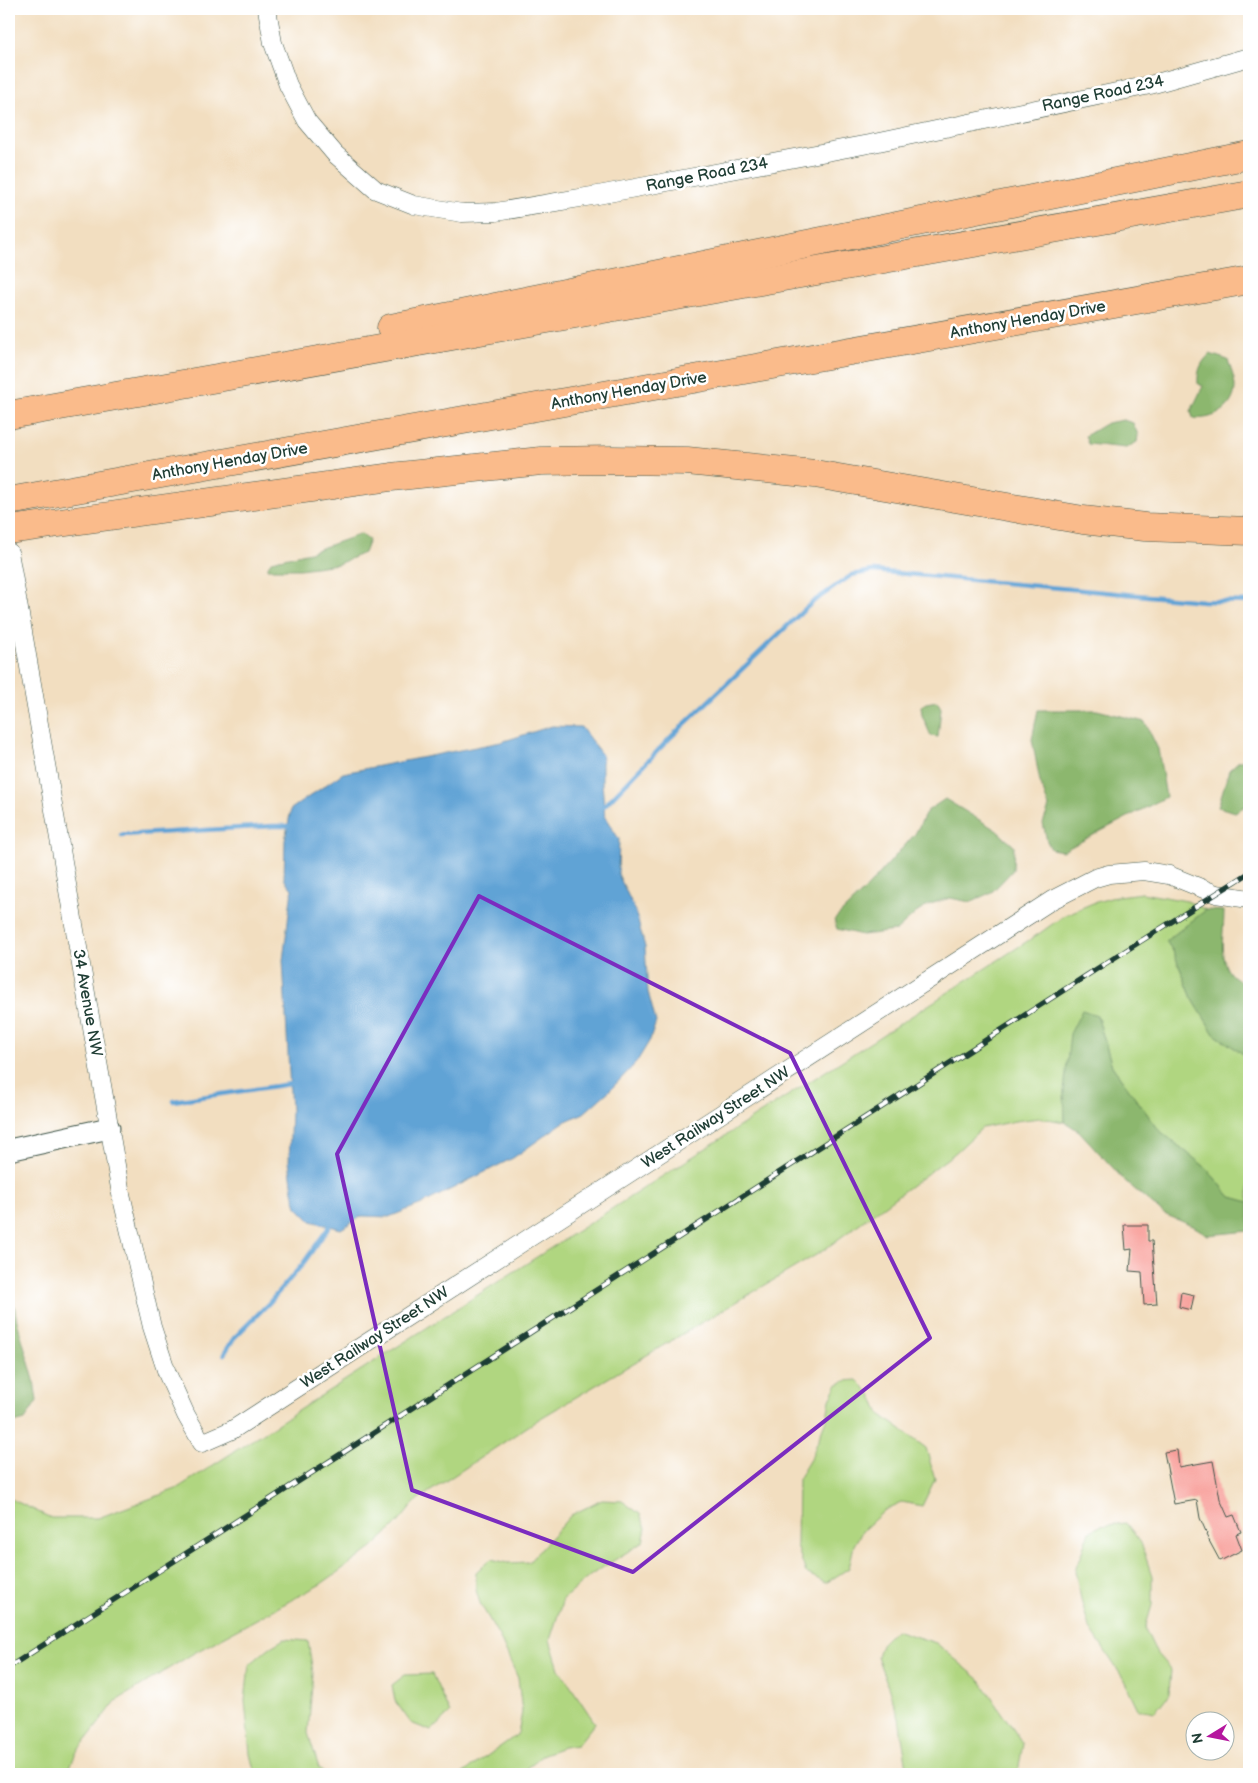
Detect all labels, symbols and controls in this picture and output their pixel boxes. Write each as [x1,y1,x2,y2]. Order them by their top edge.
street label: Range Road 234 [1040,72,1166,116]
street label: Range Road 234 [644,154,770,196]
street label: Anthony Henday Drive [949,297,1108,343]
street label: Anthony Henday Drive [550,368,709,414]
street label: Anthony Henday Drive [151,439,310,485]
street label: 34 Avenue NW [68,948,106,1059]
street label: West Railway Street NW [638,1063,794,1173]
street label: West Railway Street NW [297,1283,453,1393]
north arrow [1186,1710,1236,1760]
text: N [1188,1732,1207,1745]

